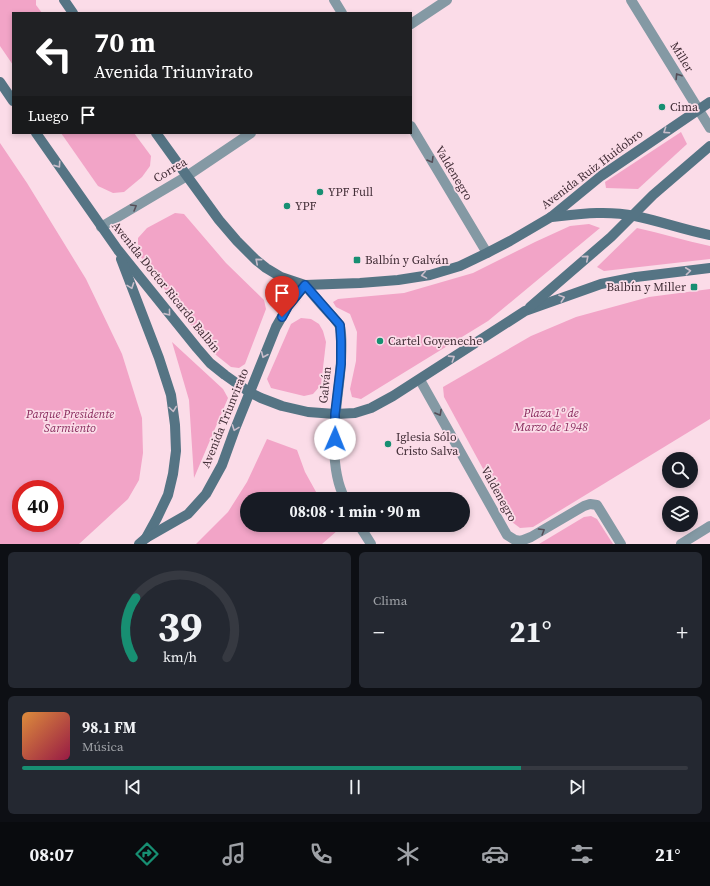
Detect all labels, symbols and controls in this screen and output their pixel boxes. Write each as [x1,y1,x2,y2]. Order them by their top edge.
text: 70 m [94,23,156,61]
icon: left [28,28,80,80]
street label: Miller [667,39,697,75]
text: Avenida Triunvirato [94,59,253,84]
one-way arrow [675,73,683,80]
place label: Cima [670,99,699,115]
marker: Cima [657,102,667,112]
icon: arrive [77,104,99,126]
text: Luego [28,105,69,126]
street label: Avenida Ruiz Huidobro [538,125,647,213]
one-way arrow [664,126,671,133]
street label: Valdenegro [431,143,477,204]
street label: Correa [150,153,190,186]
one-way arrow [426,156,434,163]
one-way arrow [53,161,61,168]
place label: YPF Full [328,184,374,200]
marker: YPF Full [315,187,325,197]
place label: YPF [295,198,317,214]
marker: YPF [282,201,292,211]
one-way arrow [130,204,137,211]
street label: Avenida Doctor Ricardo Balbín [108,218,224,356]
place label: Balbín y Galván [365,252,449,268]
marker: Balbín y Galván [352,255,362,265]
one-way arrow [582,255,589,262]
one-way arrow [255,259,263,266]
one-way arrow [685,267,691,276]
one-way arrow [421,271,427,279]
pin [265,276,299,317]
place label: Balbín y Miller [607,279,686,295]
icon: arrive [271,282,293,304]
marker: Balbín y Miller [689,282,699,292]
one-way arrow [127,283,135,290]
one-way arrow [558,294,565,302]
one-way arrow [164,309,171,316]
place label: Cartel Goyeneche [388,333,482,349]
marker: Cartel Goyeneche [375,336,385,346]
one-way arrow [261,351,269,358]
one-way arrow [448,356,455,363]
street label: Avenida Triunvirato [198,365,252,470]
street label: Galván [315,366,335,404]
park label: Plaza 1º de Marzo de 1948 [513,405,588,435]
park label: Parque Presidente Sarmiento [25,406,114,436]
one-way arrow [168,406,177,412]
one-way arrow [434,409,442,417]
position arrow [314,418,356,460]
one-way arrow [231,424,240,431]
place label: Iglesia Sólo Cristo Salva [396,429,459,459]
marker: Iglesia Sólo Cristo Salva [383,439,393,449]
map controls [662,452,698,532]
button: search [662,452,698,488]
street label: Valdenegro [477,463,521,525]
speed limit sign: 40 [12,480,64,532]
button: layers [662,496,698,532]
text: 08:08 · 1 min · 90 m [290,501,420,522]
one-way arrow [538,528,545,535]
text: Clima [373,592,407,609]
text: 39 [157,598,202,655]
text: 21° [509,611,552,652]
text: − [373,617,385,647]
text: + [676,617,688,647]
text: km/h [163,647,197,667]
text: 98.1 FM [82,717,136,738]
text: Música [82,738,124,755]
icon: previous [122,776,144,798]
icon: pause [344,776,366,798]
icon: next [566,776,588,798]
icon: directions [133,840,161,868]
icon: music [220,840,248,868]
icon: phone [307,840,335,868]
icon: climate [394,840,422,868]
icon: car [481,840,509,868]
icon: filters [568,840,596,868]
text: 08:07 [30,842,74,867]
text: 21° [655,842,680,867]

